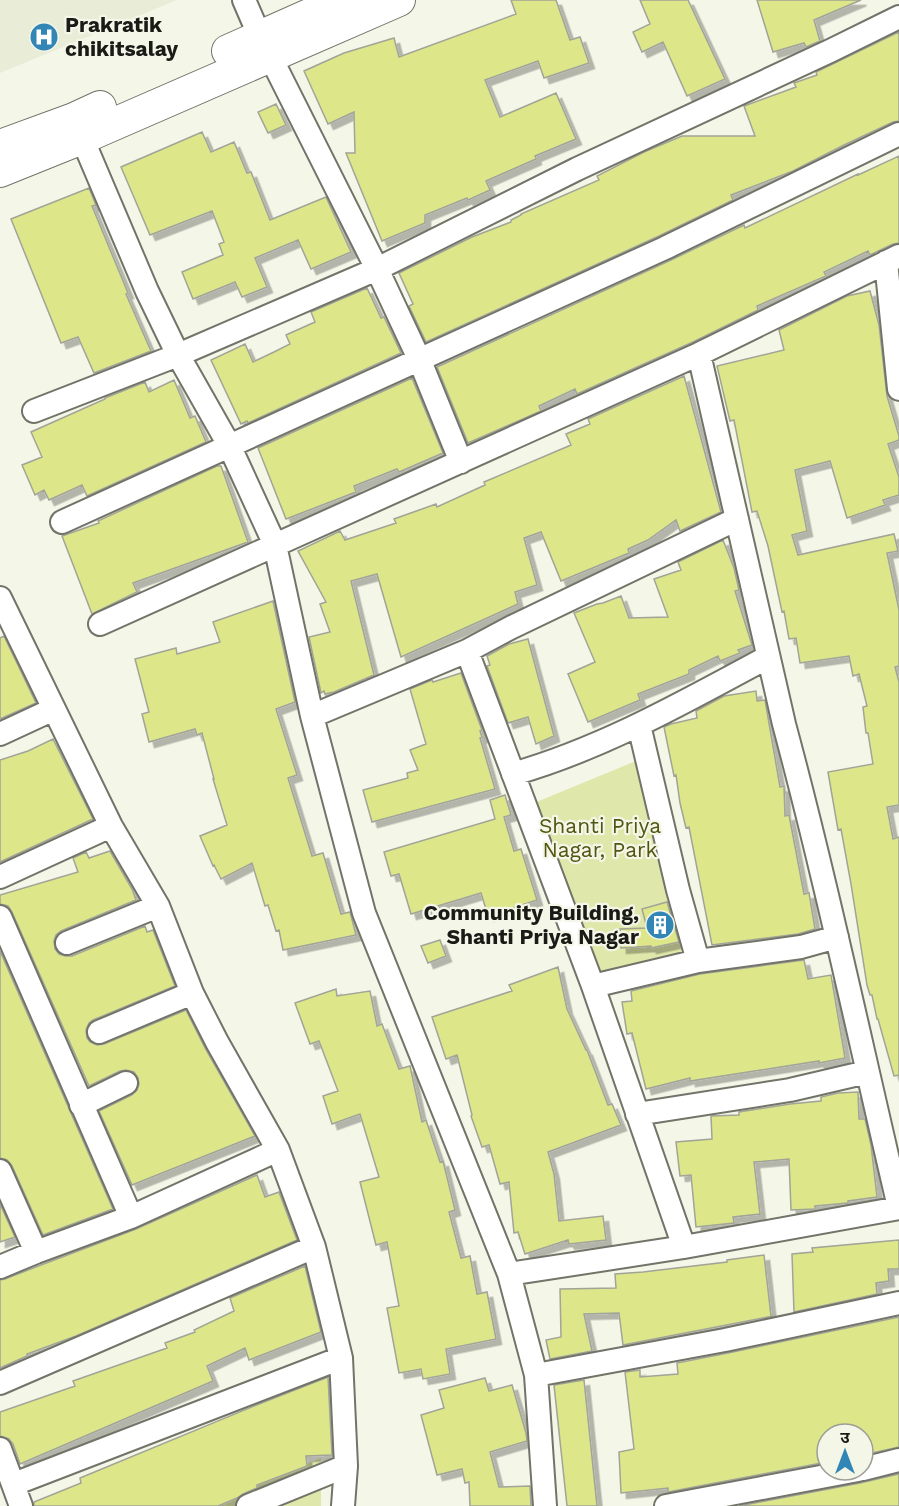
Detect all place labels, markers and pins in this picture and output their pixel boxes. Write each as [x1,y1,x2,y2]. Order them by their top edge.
place label: Prakratik chikitsalay [65,12,178,61]
hospital icon: Prakratik chikitsalay [28,21,60,53]
place label: Community Building, Shanti Priya Nagar [423,900,639,949]
building icon: Community Building, Shanti Priya Nagar [644,909,676,941]

